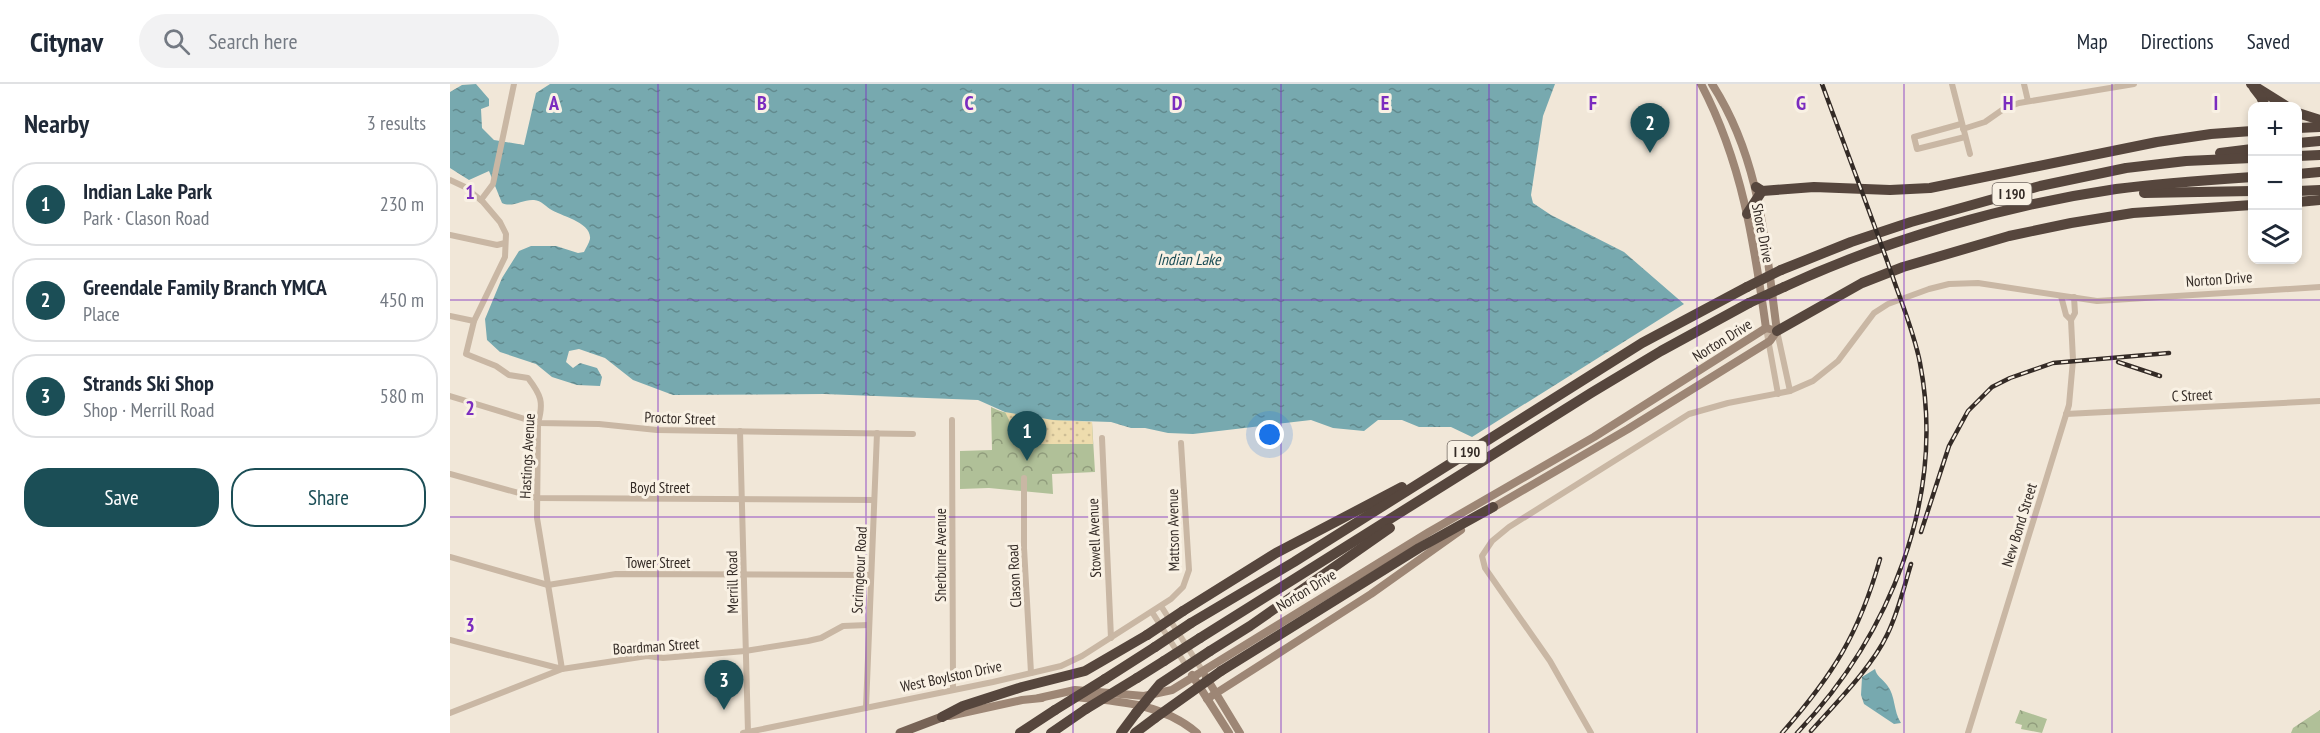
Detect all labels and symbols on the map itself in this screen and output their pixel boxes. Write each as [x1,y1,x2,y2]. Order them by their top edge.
text: A [548,90,560,116]
text: B [757,90,767,116]
text: C [964,90,974,116]
text: D [1172,90,1183,116]
text: E [1381,90,1389,116]
text: F [1589,90,1597,116]
text: G [1796,90,1806,116]
text: H [2003,90,2013,116]
text: I [2214,90,2218,116]
pin: 2 [1630,104,1670,153]
text: 1 [465,179,475,205]
road number: I 190 [1992,183,2032,205]
street label: Shore Drive [1748,202,1778,264]
water label: Indian Lake [1157,249,1222,269]
street label: Norton Drive [2185,267,2253,291]
street label: Norton Drive [1689,314,1755,366]
street label: C Street [2171,384,2213,406]
text: 2 [465,395,475,421]
street label: Proctor Street [644,407,716,429]
pin: 1 [1008,412,1046,461]
street label: Hastings Avenue [515,413,539,499]
your location [1255,420,1284,449]
road number: I 190 [1448,441,1486,463]
street label: Boyd Street [630,478,690,497]
street label: New Bond Street [1997,481,2041,569]
street label: Mattson Avenue [1163,489,1183,571]
street label: Stowell Avenue [1083,498,1105,578]
street label: Sherburne Avenue [931,508,950,602]
street label: Scrimgeour Road [847,526,871,614]
street label: Clason Road [1003,544,1025,608]
street label: Merrill Road [722,550,742,614]
street label: Tower Street [626,553,690,572]
street label: Norton Drive [1273,565,1339,615]
text: 3 [465,612,475,638]
street label: Boardman Street [612,633,700,659]
street label: West Boylston Drive [899,656,1003,696]
pin: 3 [704,660,744,710]

